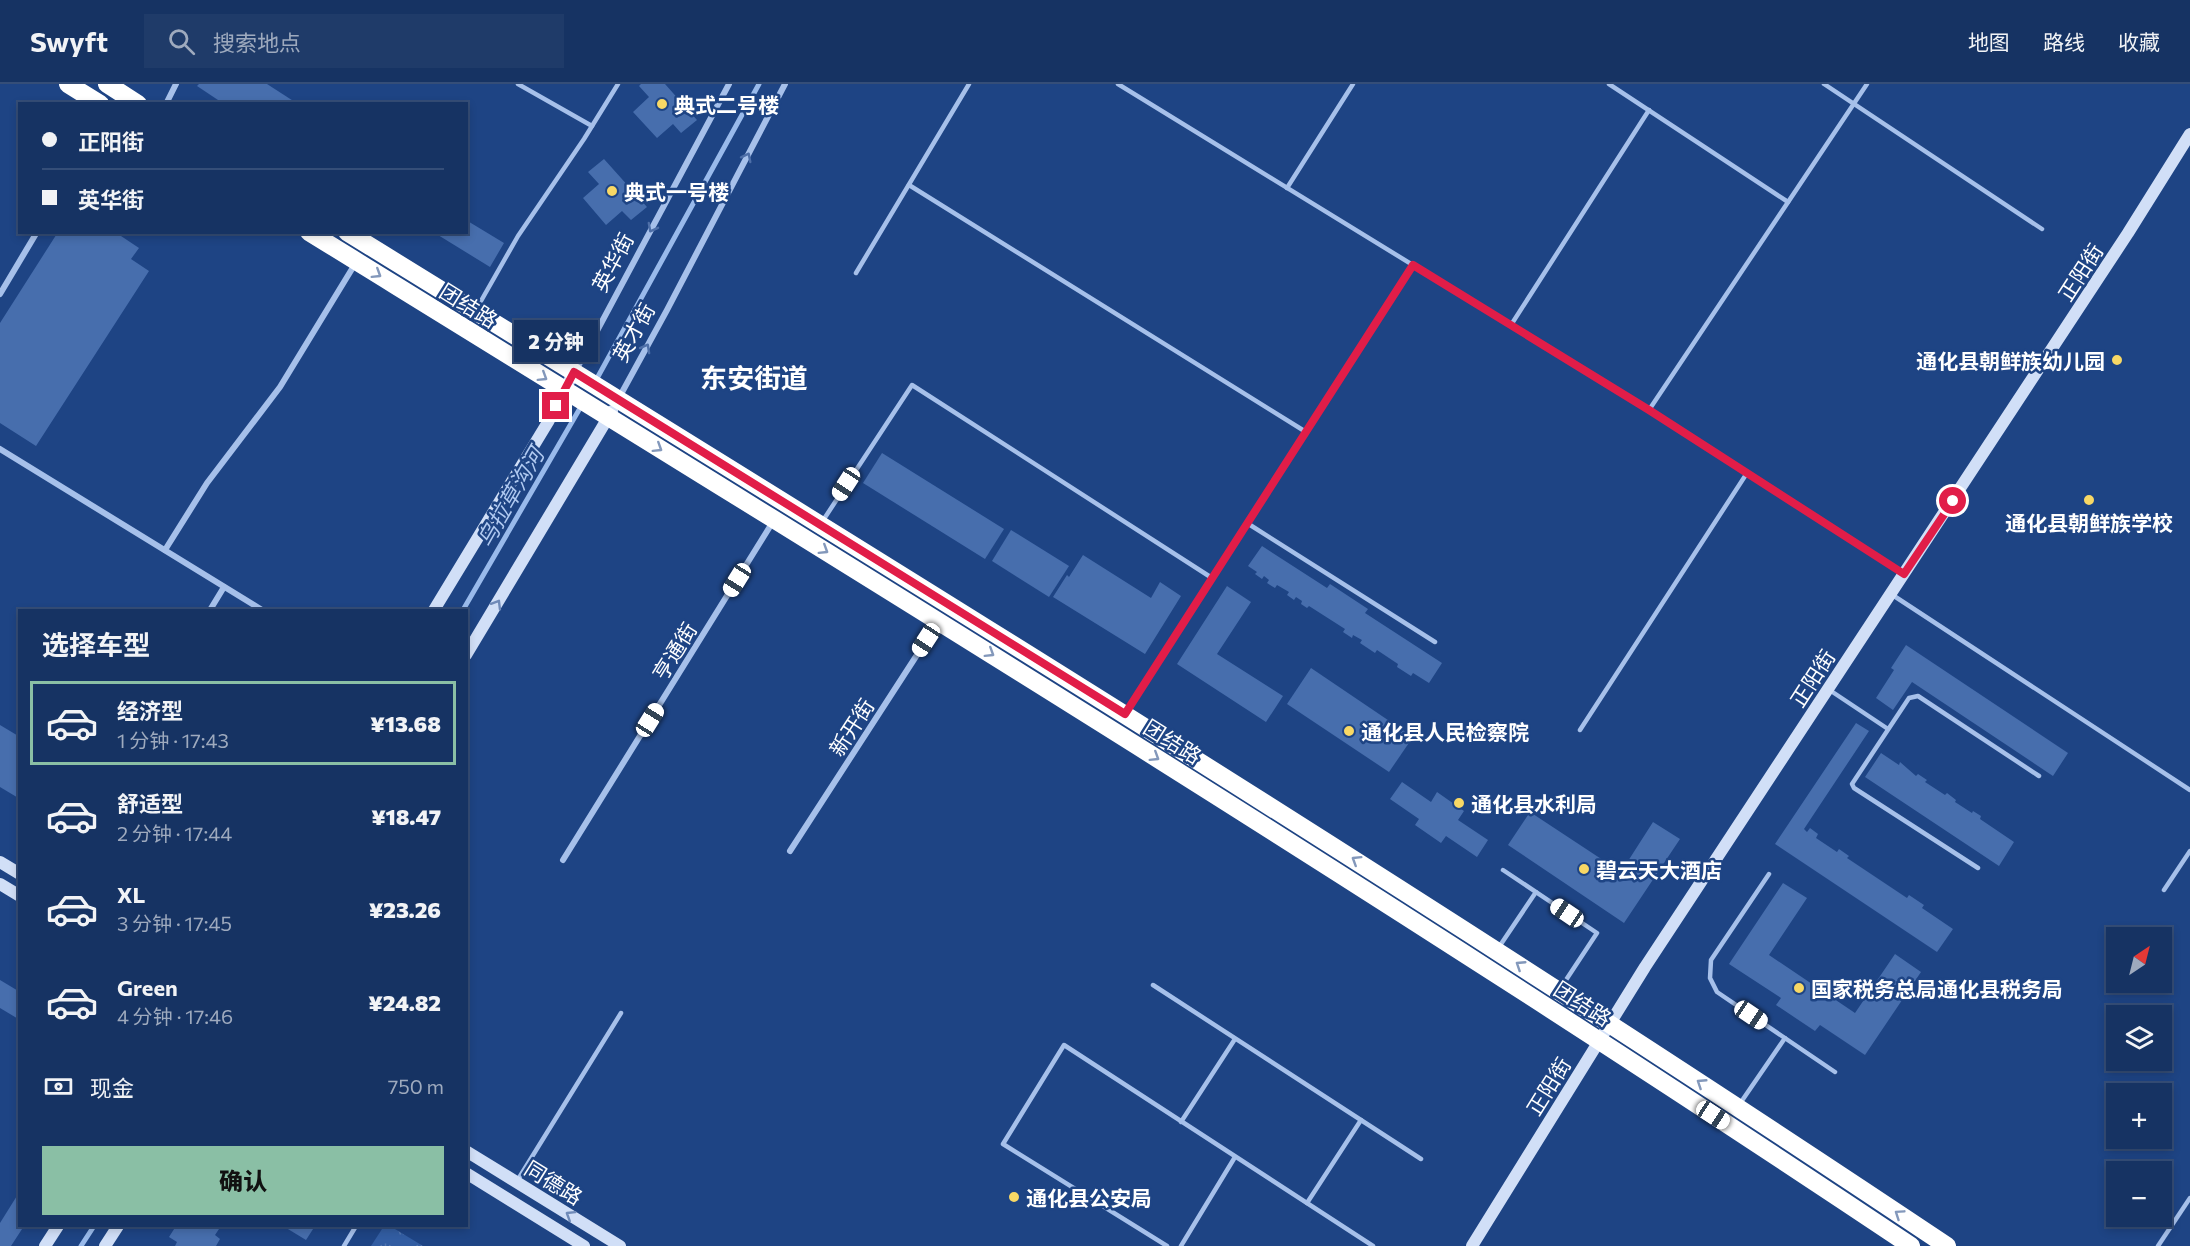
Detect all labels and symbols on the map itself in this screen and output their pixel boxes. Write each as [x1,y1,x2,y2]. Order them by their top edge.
place label: 典式二号楼 [674,92,779,117]
marker: 典式二号楼 [655,97,669,111]
one-way arrow [740,153,751,163]
place label: 典式一号楼 [624,179,729,204]
marker: 典式一号楼 [605,184,619,198]
one-way arrow [647,222,659,233]
street label: 英华街 [586,228,638,296]
street label: 正阳街 [2052,239,2108,305]
one-way arrow [371,267,381,279]
street label: 团结路 [436,278,502,332]
street label: 英才街 [607,298,659,366]
callout: 2 分钟 [514,319,598,361]
one-way arrow [639,344,650,354]
place label: 通化县朝鲜族幼儿园 [1916,348,2105,373]
marker: 通化县朝鲜族幼儿园 [2110,353,2124,367]
district label: 东安街道 [700,361,808,394]
one-way arrow [537,369,547,381]
route end [542,392,569,419]
water label: 乌拉草沟河 [471,439,551,551]
one-way arrow [652,440,662,452]
car [829,464,863,504]
route start [1939,487,1966,514]
marker: 通化县朝鲜族学校 [2082,493,2096,507]
place label: 通化县朝鲜族学校 [2005,510,2173,535]
one-way arrow [818,543,828,555]
car [720,560,754,600]
one-way arrow [489,600,501,610]
street label: 亨通街 [647,618,701,684]
car [909,620,943,660]
street label: 正阳街 [1784,645,1840,711]
one-way arrow [984,646,994,658]
street label: 新开街 [823,694,879,760]
car [633,700,667,740]
street label: 团结路 [1140,714,1206,768]
place label: 通化县人民检察院 [1361,719,1529,744]
marker: 通化县人民检察院 [1342,724,1356,738]
one-way arrow [1149,749,1159,761]
place label: 通化县水利局 [1471,791,1597,816]
marker: 通化县水利局 [1452,796,1466,810]
one-way arrow [1352,855,1362,867]
place label: 碧云天大酒店 [1596,857,1722,882]
marker: 碧云天大酒店 [1577,862,1591,876]
car [1547,895,1587,931]
north arrow [2106,927,2172,993]
one-way arrow [1516,961,1526,973]
street label: 团结路 [1550,975,1616,1031]
place label: 国家税务总局通化县税务局 [1811,976,2063,1001]
marker: 国家税务总局通化县税务局 [1792,981,1806,995]
car [1731,997,1771,1033]
street label: 正阳街 [1521,1053,1575,1119]
one-way arrow [1697,1079,1708,1090]
car [1693,1098,1733,1132]
street label: 同德路 [521,1155,587,1209]
place label: 通化县公安局 [1026,1185,1152,1210]
marker: 通化县公安局 [1007,1190,1021,1204]
one-way arrow [1894,1210,1905,1221]
one-way arrow [566,1211,576,1223]

